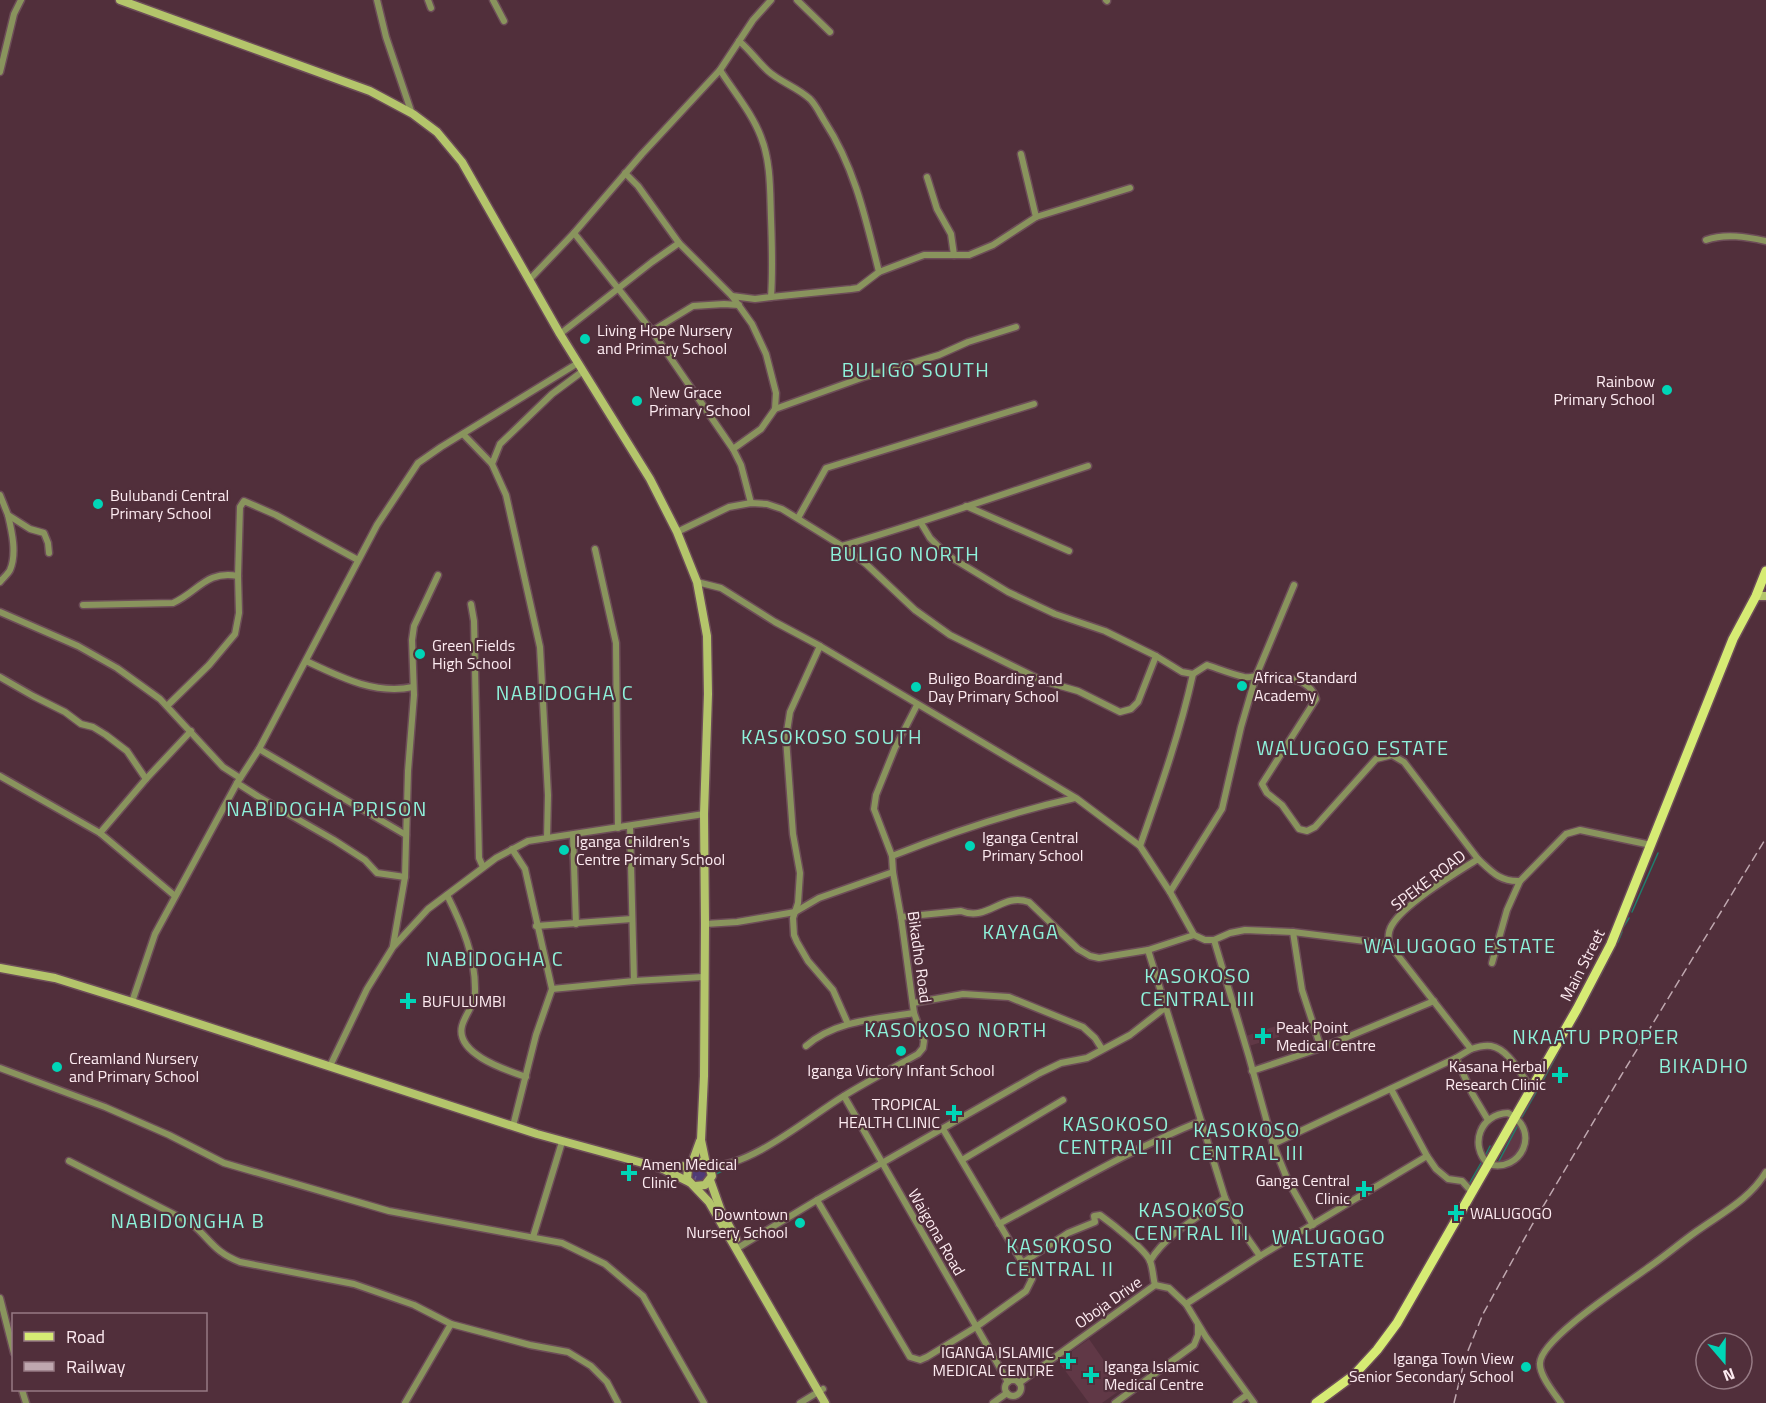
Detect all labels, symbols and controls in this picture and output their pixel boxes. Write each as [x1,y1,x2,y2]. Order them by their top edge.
place label: Living Hope Nursery and Primary School [597,318,733,360]
marker: Living Hope Nursery and Primary School [578,332,592,346]
district label: BULIGO SOUTH [842,354,990,385]
place label: Rainbow Primary School [1553,369,1655,411]
place label: New Grace Primary School [649,380,751,422]
marker: Rainbow Primary School [1660,383,1674,397]
marker: New Grace Primary School [630,394,644,408]
place label: Bulubandi Central Primary School [110,483,229,525]
marker: Bulubandi Central Primary School [91,497,105,511]
district label: BULIGO NORTH [830,538,980,569]
place label: Green Fields High School [432,633,515,675]
marker: Green Fields High School [413,647,427,661]
place label: Africa Standard Academy [1254,665,1357,707]
place label: Buligo Boarding and Day Primary School [928,666,1063,708]
district label: NABIDOGHA C [496,677,634,708]
marker: Africa Standard Academy [1235,679,1249,693]
marker: Buligo Boarding and Day Primary School [909,680,923,694]
district label: KASOKOSO SOUTH [741,721,923,752]
district label: WALUGOGO ESTATE [1256,732,1450,763]
district label: NABIDOGHA PRISON [226,793,428,824]
place label: Iganga Central Primary School [982,825,1084,867]
place label: Iganga Children's Centre Primary School [576,829,725,871]
marker: Iganga Central Primary School [963,839,977,853]
marker: Iganga Children's Centre Primary School [557,843,571,857]
street label: SPEKE ROAD [1385,844,1471,916]
street label: Bikadho Road [902,909,938,1005]
district label: KAYAGA [982,916,1060,947]
street label: Main Street [1554,924,1611,1005]
district label: WALUGOGO ESTATE [1363,930,1557,961]
district label: NABIDOGHA C [426,943,564,974]
district label: KASOKOSO CENTRAL III [1140,960,1256,1014]
place label: BUFULUMBI [422,989,506,1013]
marker: BUFULUMBI [399,992,417,1010]
district label: KASOKOSO NORTH [864,1014,1048,1045]
place label: Peak Point Medical Centre [1276,1015,1376,1057]
district label: NKAATU PROPER [1512,1021,1680,1052]
marker: Peak Point Medical Centre [1254,1027,1272,1045]
marker: Iganga Victory Infant School [894,1044,908,1058]
place label: Creamland Nursery and Primary School [69,1046,199,1088]
district label: BIKADHO [1659,1050,1749,1081]
place label: Kasana Herbal Research Clinic [1445,1054,1546,1096]
place label: Iganga Victory Infant School [807,1058,995,1082]
marker: Creamland Nursery and Primary School [50,1060,64,1074]
marker: Kasana Herbal Research Clinic [1551,1066,1569,1084]
place label: TROPICAL HEALTH CLINIC [838,1092,940,1134]
marker: TROPICAL HEALTH CLINIC [945,1104,963,1122]
district label: KASOKOSO CENTRAL III [1058,1108,1174,1162]
district label: KASOKOSO CENTRAL III [1189,1114,1305,1168]
place label: Amen Medical Clinic [642,1152,737,1194]
marker: Amen Medical Clinic [620,1164,638,1182]
place label: Ganga Central Clinic [1256,1168,1350,1210]
marker: Ganga Central Clinic [1355,1180,1373,1198]
street label: Waigona Road [902,1184,972,1280]
district label: KASOKOSO CENTRAL III [1134,1194,1250,1248]
place label: WALUGOGO [1470,1201,1552,1225]
place label: Downtown Nursery School [686,1202,788,1244]
marker: WALUGOGO [1447,1204,1465,1222]
district label: NABIDONGHA B [111,1205,265,1236]
marker: Downtown Nursery School [793,1216,807,1230]
district label: WALUGOGO ESTATE [1272,1221,1386,1275]
district label: KASOKOSO CENTRAL II [1006,1230,1114,1284]
street label: Oboja Drive [1069,1270,1147,1334]
legend [12,1313,207,1391]
text: Road [66,1323,105,1350]
north arrow [1694,1331,1754,1391]
place label: IGANGA ISLAMIC MEDICAL CENTRE [933,1340,1054,1382]
place label: Iganga Town View Senior Secondary School [1349,1346,1514,1388]
marker: IGANGA ISLAMIC MEDICAL CENTRE [1059,1352,1077,1370]
text: Railway [66,1353,126,1380]
place label: Iganga Islamic Medical Centre [1104,1354,1204,1396]
marker: Iganga Town View Senior Secondary School [1519,1360,1533,1374]
text: N [1720,1362,1738,1388]
marker: Iganga Islamic Medical Centre [1082,1366,1100,1384]

